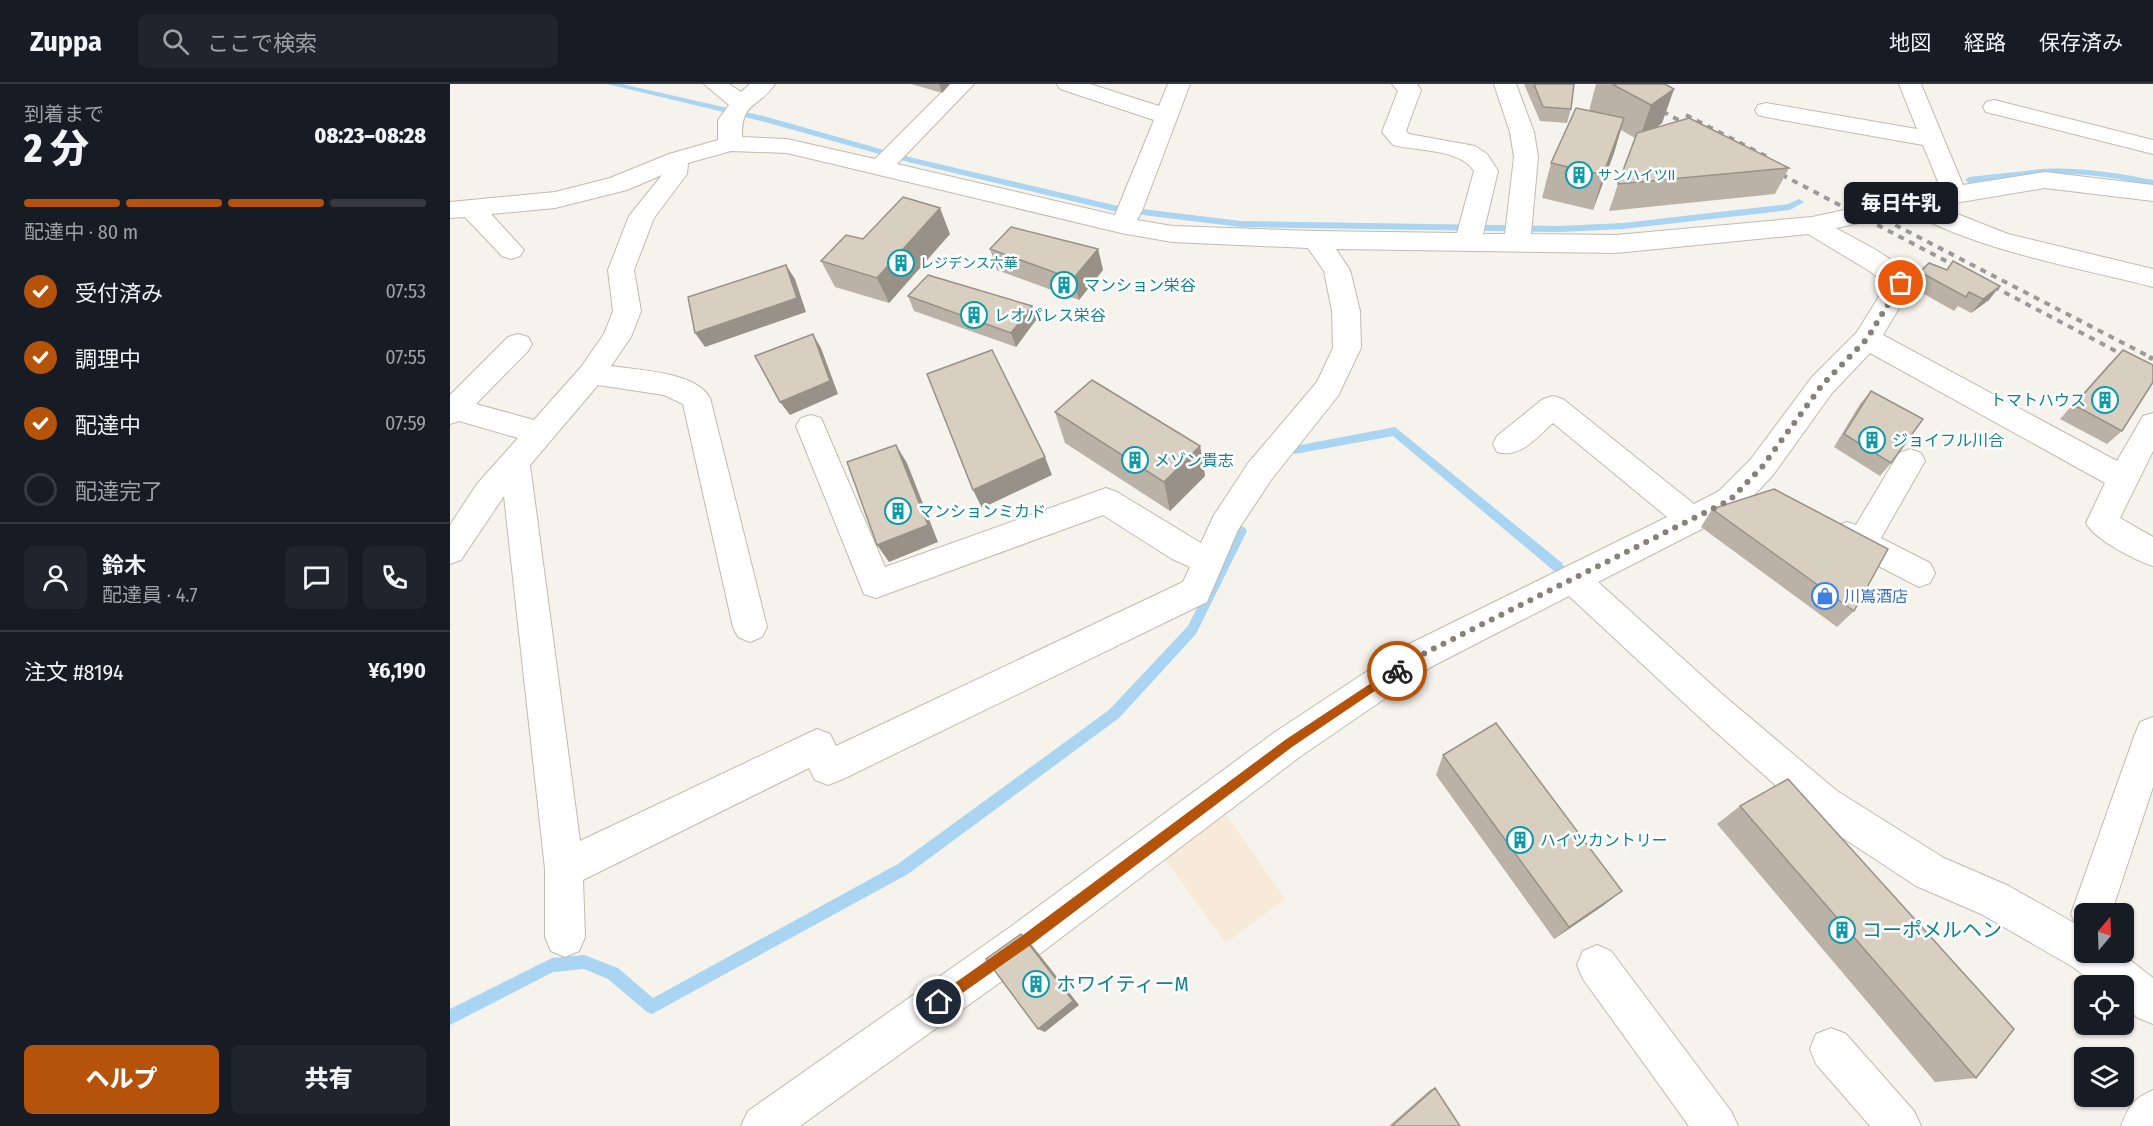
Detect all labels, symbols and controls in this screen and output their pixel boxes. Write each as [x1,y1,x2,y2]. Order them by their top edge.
search box [138,14,558,68]
text: Zuppa [30,25,102,58]
icon: search [159,25,192,58]
text: ここで検索 [207,30,317,57]
text: 地図 [1889,30,1931,56]
text: 経路 [1964,30,2006,56]
text: 保存済み [2039,30,2123,56]
text: 到着まで [24,102,104,126]
text: 08:23–08:28 [314,122,426,149]
text: 2 分 [24,126,89,172]
building icon: サンハイツII [1564,160,1594,190]
place label: サンハイツII [1598,167,1675,184]
callout: 毎日牛乳 [1844,181,1958,223]
text: 毎日牛乳 [1861,191,1941,215]
text: 配達中 · 80 m [24,220,138,244]
building icon: レジデンス六華 [886,248,916,278]
place label: レジデンス六華 [920,255,1018,272]
pin [1875,257,1926,308]
icon: bag [1884,266,1917,299]
building icon: マンション栄谷 [1049,270,1079,300]
icon: check [24,275,57,308]
place label: マンション栄谷 [1084,276,1196,295]
text: 07:53 [385,279,426,303]
text: 受付済み [75,280,163,307]
building icon: レオパレス栄谷 [959,300,989,330]
place label: レオパレス栄谷 [994,306,1106,325]
icon: check [24,341,57,374]
text: 07:55 [385,345,426,369]
text: 調理中 [75,346,141,373]
building icon: トマトハウス [2090,385,2120,415]
place label: トマトハウス [1990,391,2086,410]
icon: check [24,407,57,440]
text: 07:59 [385,411,426,435]
text: 配達中 [75,412,141,439]
building icon: ジョイフル川合 [1857,425,1887,455]
place label: ジョイフル川合 [1892,431,2004,450]
building icon: メゾン貴志 [1120,445,1150,475]
place label: メゾン貴志 [1154,451,1234,470]
text: 配達完了 [75,478,163,505]
building icon: マンションミカド [883,496,913,526]
place label: マンションミカド [918,502,1046,521]
button: person [24,546,87,609]
button: chat [285,546,348,609]
button: phone [363,546,426,609]
text: 鈴木 [102,552,146,579]
shop icon: 川嶌酒店 [1810,581,1840,611]
text: 配達員 · 4.7 [102,583,198,607]
place label: 川嶌酒店 [1844,587,1908,606]
courier [1367,641,1427,701]
icon: bike [1381,655,1414,688]
text: ¥6,190 [368,657,426,684]
text: 注文 #8194 [24,659,124,686]
building icon: ハイツカントリー [1505,825,1535,855]
place label: ハイツカントリー [1540,831,1668,850]
north arrow [2074,903,2134,963]
map controls [2074,903,2134,1107]
building icon: コーポメルヘン [1827,915,1857,945]
place label: コーポメルヘン [1862,918,2002,942]
building icon: ホワイティーM [1021,969,1051,999]
place label: ホワイティーM [1056,972,1189,996]
button: locate [2074,975,2134,1035]
pin [913,976,964,1027]
icon: home [922,985,955,1018]
button: ヘルプ [24,1045,219,1114]
button: 共有 [231,1045,426,1114]
button: layers [2074,1047,2134,1107]

